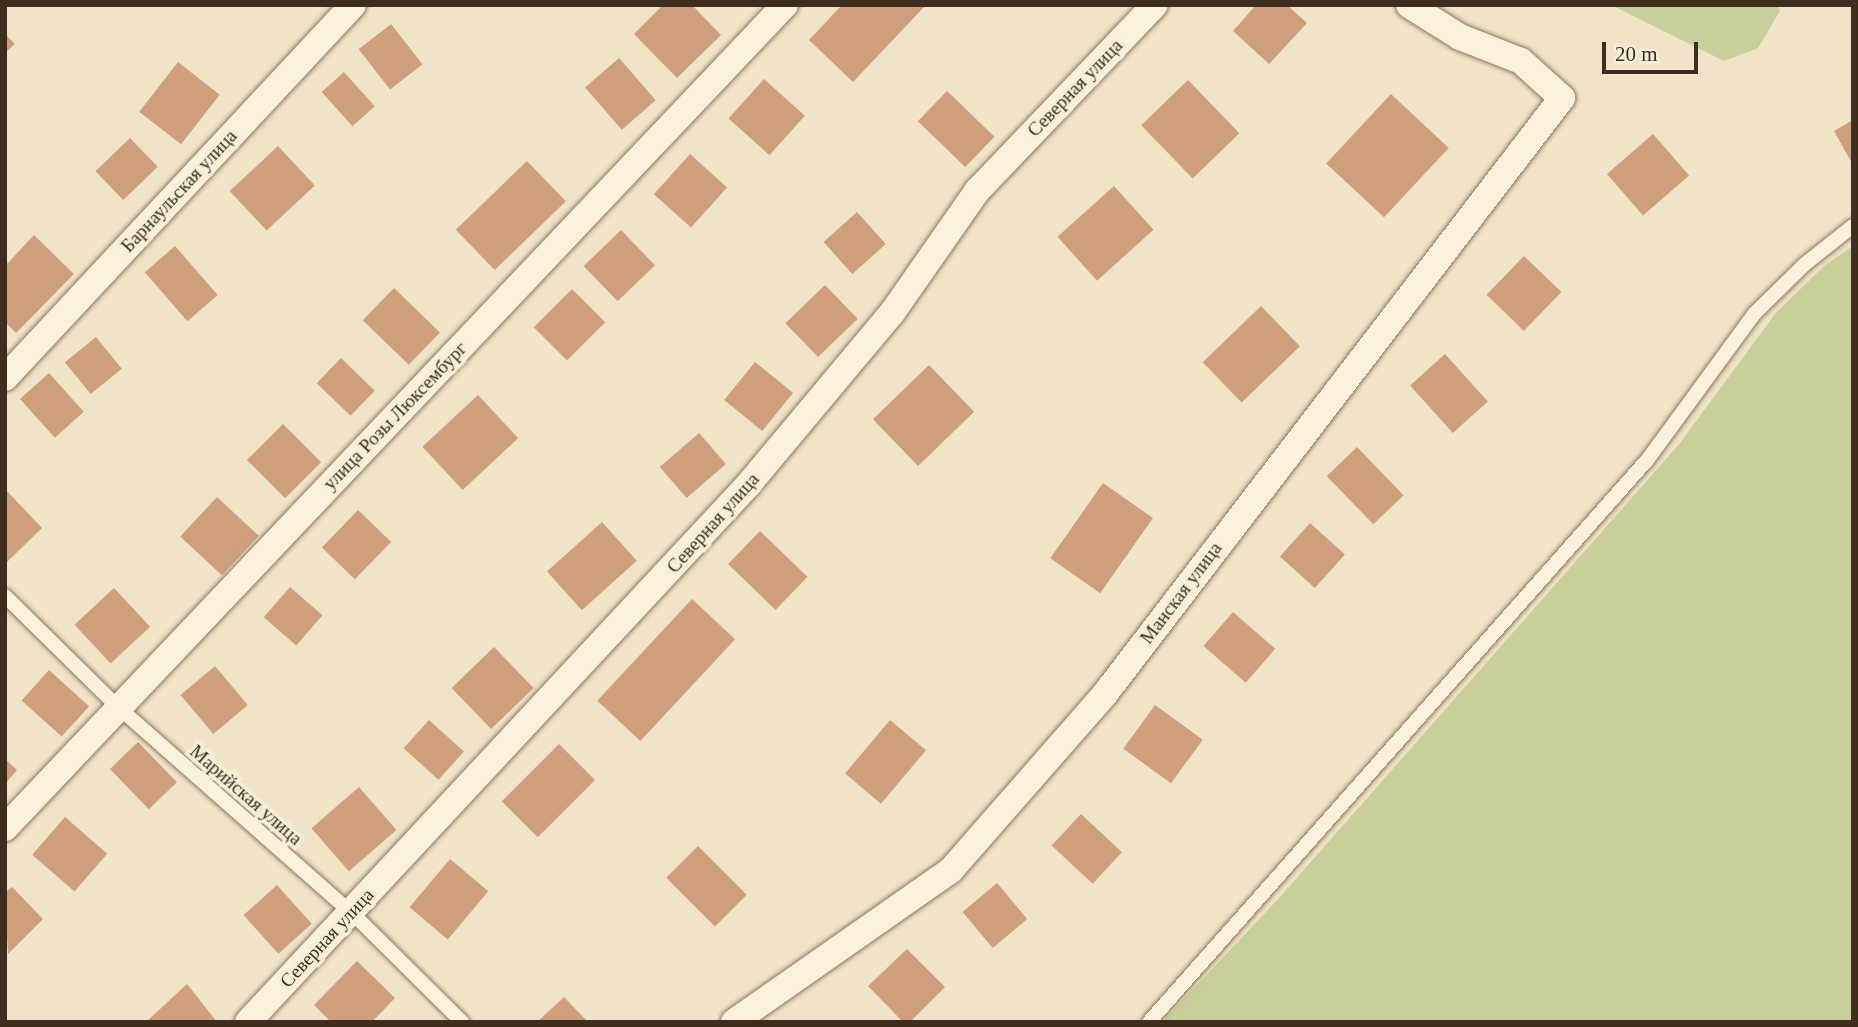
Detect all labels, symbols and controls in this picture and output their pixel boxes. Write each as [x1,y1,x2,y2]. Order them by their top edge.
scale bar [1606,28,1702,72]
street label: Северная улица [1023,34,1127,142]
text: 20 m [1615,42,1658,66]
street label: Барнаульская улица [116,125,242,257]
street label: улица Розы Люксембург [318,337,472,495]
street label: Северная улица [662,468,764,578]
street label: Манская улица [1135,538,1227,648]
street label: Марийская улица [185,740,307,850]
street label: Северная улица [275,884,379,992]

